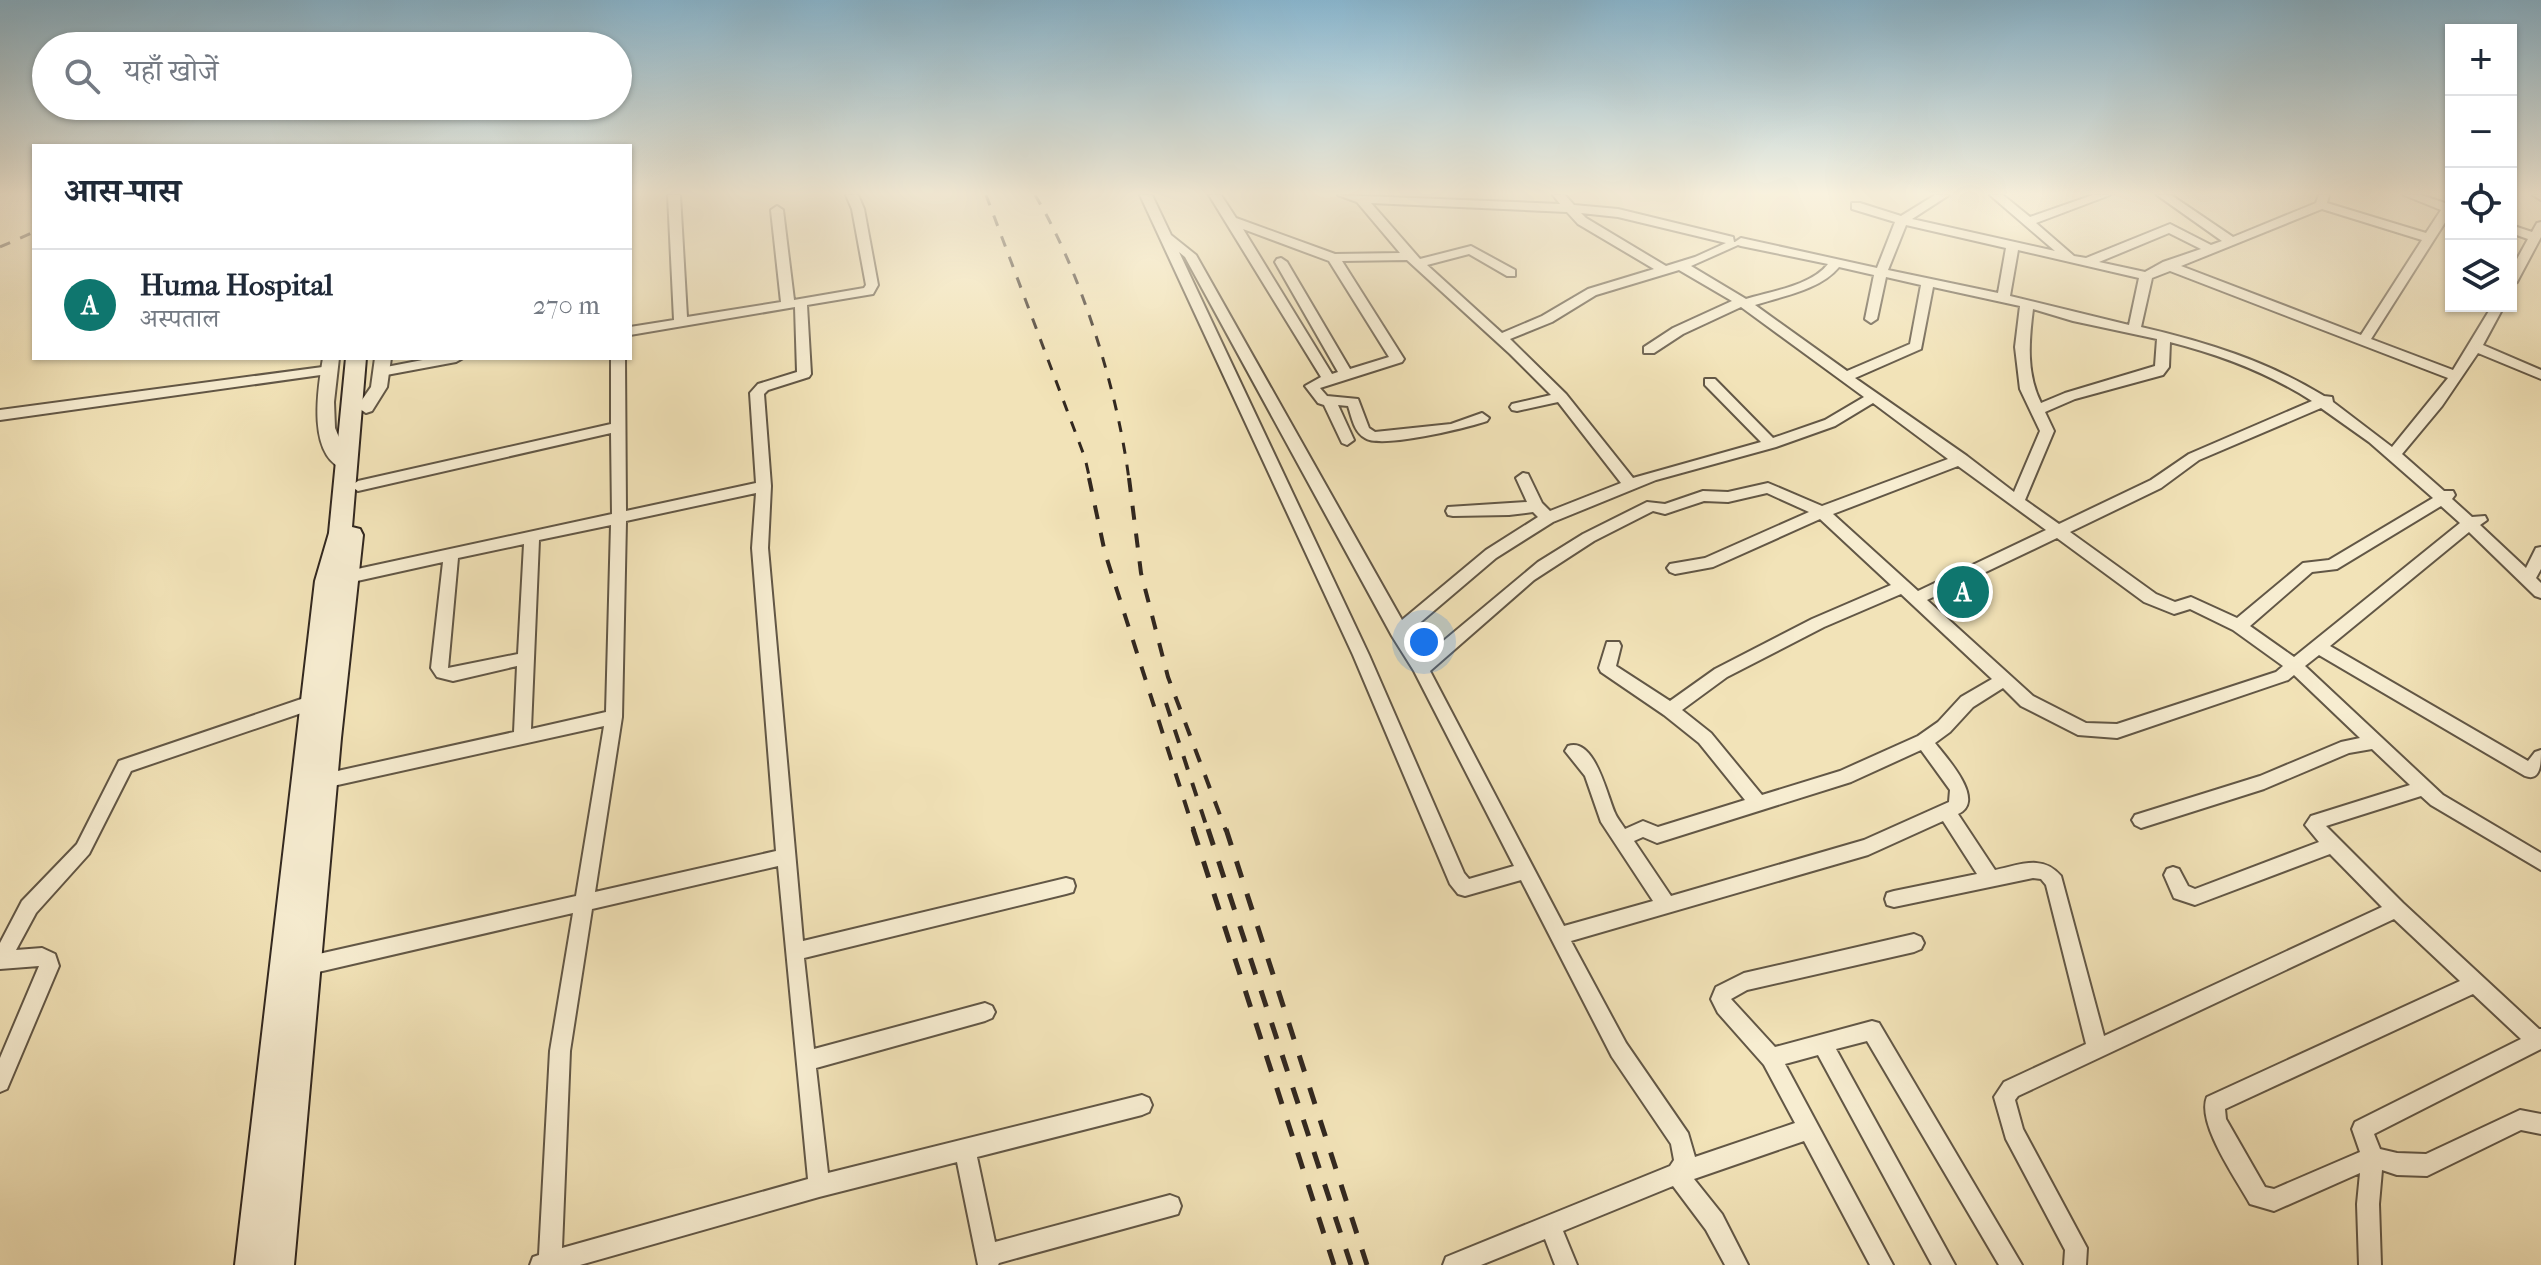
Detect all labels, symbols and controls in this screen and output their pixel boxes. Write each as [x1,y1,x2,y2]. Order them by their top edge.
map controls [2445,24,2517,312]
button: + [2445,24,2517,96]
search box [32,32,632,120]
icon: search [60,54,104,98]
text: यहाँ खोजें [124,54,218,89]
button: − [2445,96,2517,168]
button: locate [2445,168,2517,240]
text: आस-पास [64,171,181,211]
button: layers [2445,240,2517,312]
text: Huma Hospital [140,268,333,303]
text: A [82,290,98,321]
text: 270 m [533,290,600,321]
text: अस्पताल [140,303,219,334]
pin: A [1937,562,1989,622]
your location [1404,622,1444,662]

